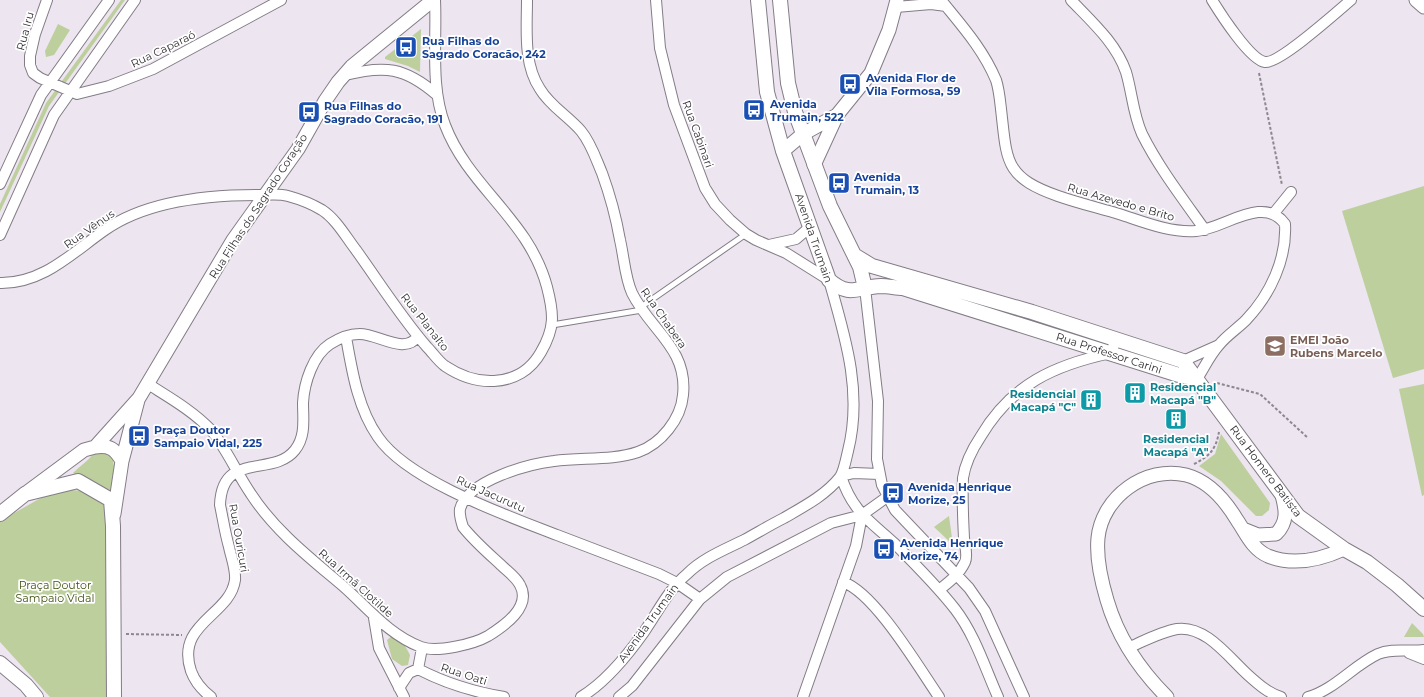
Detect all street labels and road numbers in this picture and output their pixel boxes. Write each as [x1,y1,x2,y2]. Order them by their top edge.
street label: Rua Iru [13,10,37,52]
street label: Rua Caparaó [128,27,198,71]
street label: Rua Cabinari [679,98,717,170]
street label: Rua Filhas do Sagrado Coração [206,131,310,281]
street label: Rua Azevedo e Brito [1066,180,1176,224]
street label: Avenida Trumain [792,191,836,285]
street label: Rua Vênus [61,206,118,252]
street label: Rua Chabera [638,285,690,351]
street label: Rua Planalto [398,290,452,354]
street label: Rua Professor Carini [1054,329,1164,377]
street label: Rua Homero Batista [1227,422,1305,520]
street label: Rua Jacurutu [454,473,528,515]
street label: Rua Ouricuri [226,503,252,573]
street label: Rua Irmã Clotilde [316,546,396,620]
street label: Avenida Trumain [615,581,681,665]
street label: Rua Oati [439,660,489,688]

